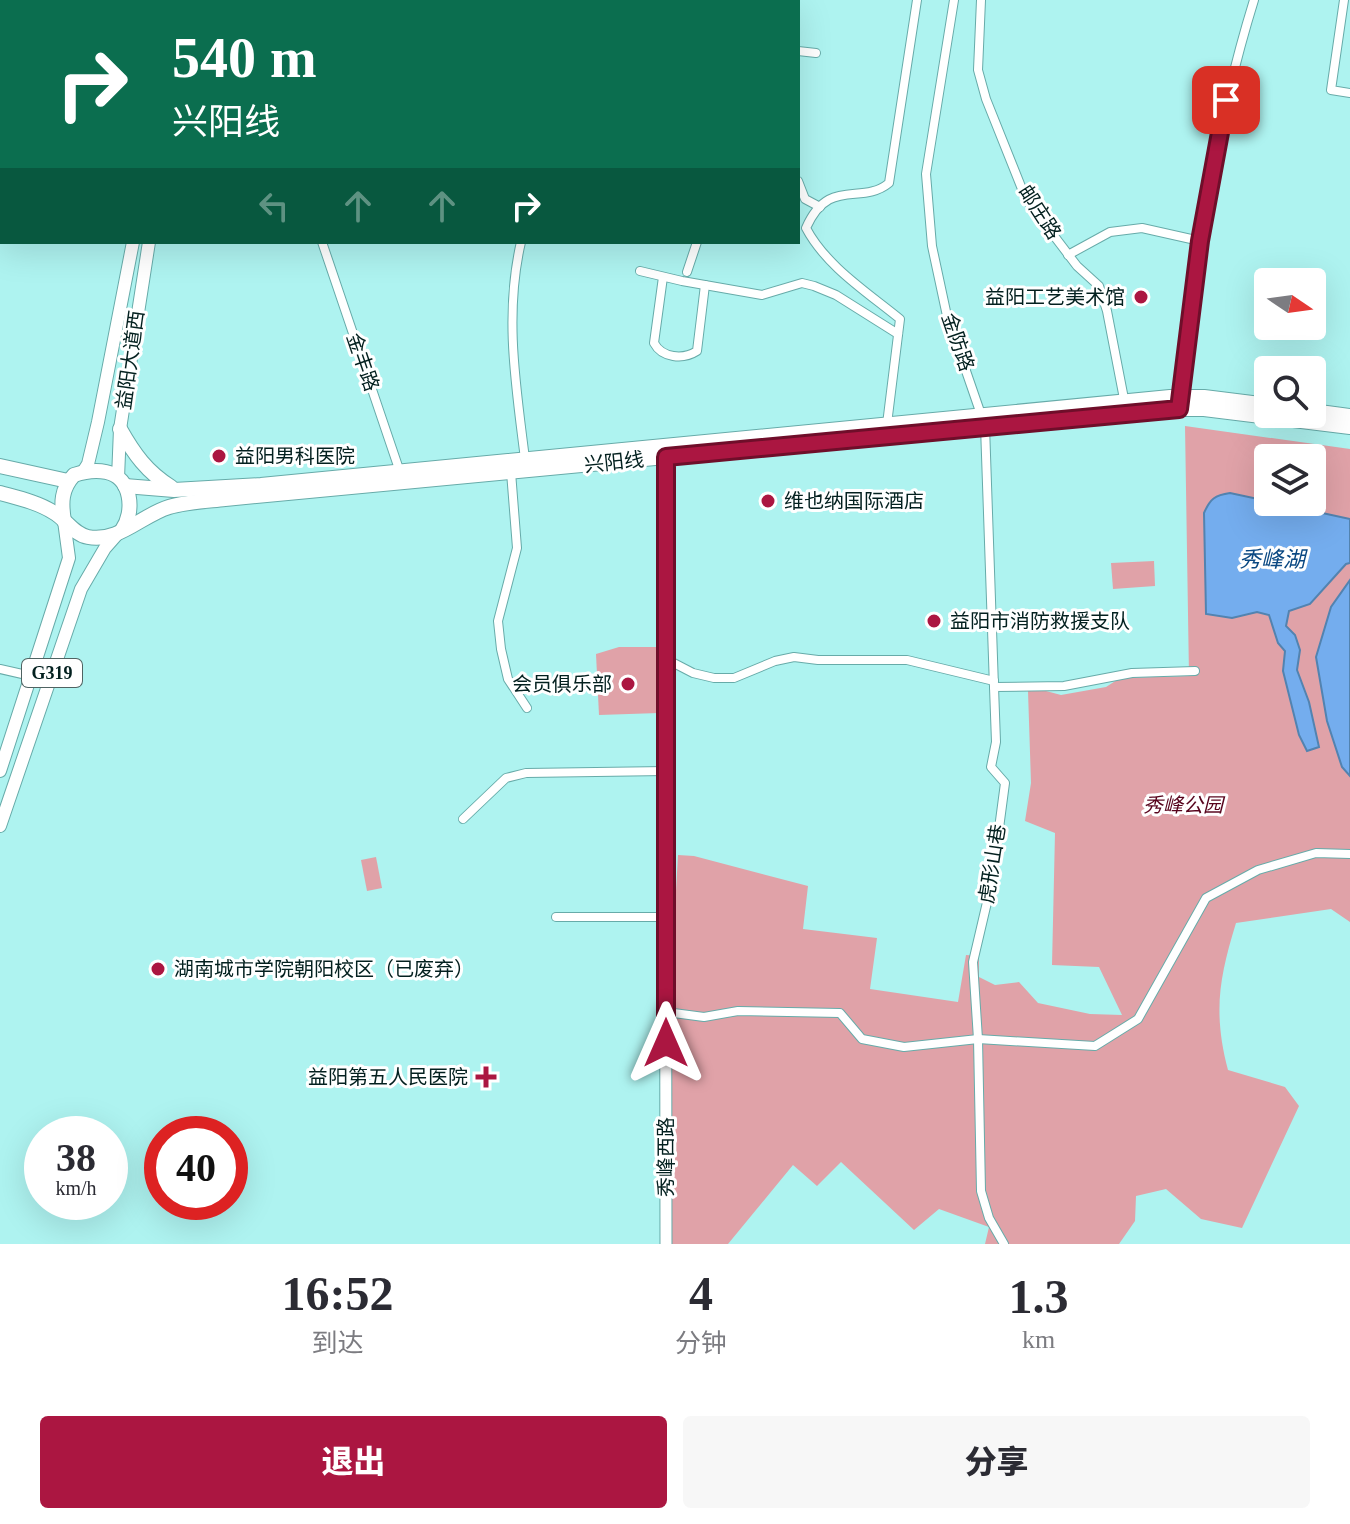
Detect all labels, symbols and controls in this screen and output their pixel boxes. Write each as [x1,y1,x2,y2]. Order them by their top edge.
text: 540 m [172,27,317,89]
icon: right [40,32,144,136]
pin [1192,66,1260,134]
icon: arrive [1204,78,1248,122]
text: 兴阳线 [172,102,280,142]
street label: 邮庄路 [1014,181,1066,243]
icon: left [252,184,296,228]
icon: ahead [336,184,380,228]
icon: ahead [420,184,464,228]
icon: right [504,184,548,228]
north arrow [1254,268,1326,340]
map controls [1254,268,1326,516]
place label: 益阳工艺美术馆 [985,286,1125,308]
marker: 益阳工艺美术馆 [1132,288,1150,306]
street label: 益阳大道西 [112,309,148,411]
street label: 金防路 [938,310,978,374]
street label: 金丰路 [343,330,383,394]
button: search [1254,356,1326,428]
button: layers [1254,444,1326,516]
place label: 益阳男科医院 [235,445,355,467]
marker: 益阳男科医院 [210,447,228,465]
street label: 兴阳线 [583,448,645,476]
place label: 维也纳国际酒店 [784,490,924,512]
marker: 维也纳国际酒店 [759,492,777,510]
water label: 秀峰湖 [1239,547,1308,572]
place label: 益阳市消防救援支队 [950,610,1130,632]
marker: 益阳市消防救援支队 [925,612,943,630]
road number: G319 [22,659,82,687]
place label: 会员俱乐部 [512,673,612,695]
marker: 会员俱乐部 [619,675,637,693]
park label: 秀峰公园 [1143,794,1226,816]
street label: 虎形山巷 [975,823,1009,905]
place label: 湖南城市学院朝阳校区（已废弃） [174,958,474,980]
marker: 湖南城市学院朝阳校区（已废弃） [149,960,167,978]
position arrow [624,1001,708,1085]
place label: 益阳第五人民医院 [308,1066,468,1088]
marker: 益阳第五人民医院 [475,1066,497,1088]
speed limit sign: 40 [144,1116,248,1220]
street label: 秀峰西路 [655,1117,677,1197]
text: 38 [56,1135,96,1180]
text: km/h [55,1177,97,1199]
text: 16:52 [282,1267,393,1320]
text: 4 [689,1267,713,1320]
text: 1.3 [1009,1270,1069,1323]
text: km [1022,1325,1055,1354]
text: 到达 [311,1329,364,1358]
text: 分钟 [675,1329,727,1358]
button: 退出 [40,1416,667,1508]
button: 分享 [683,1416,1310,1508]

